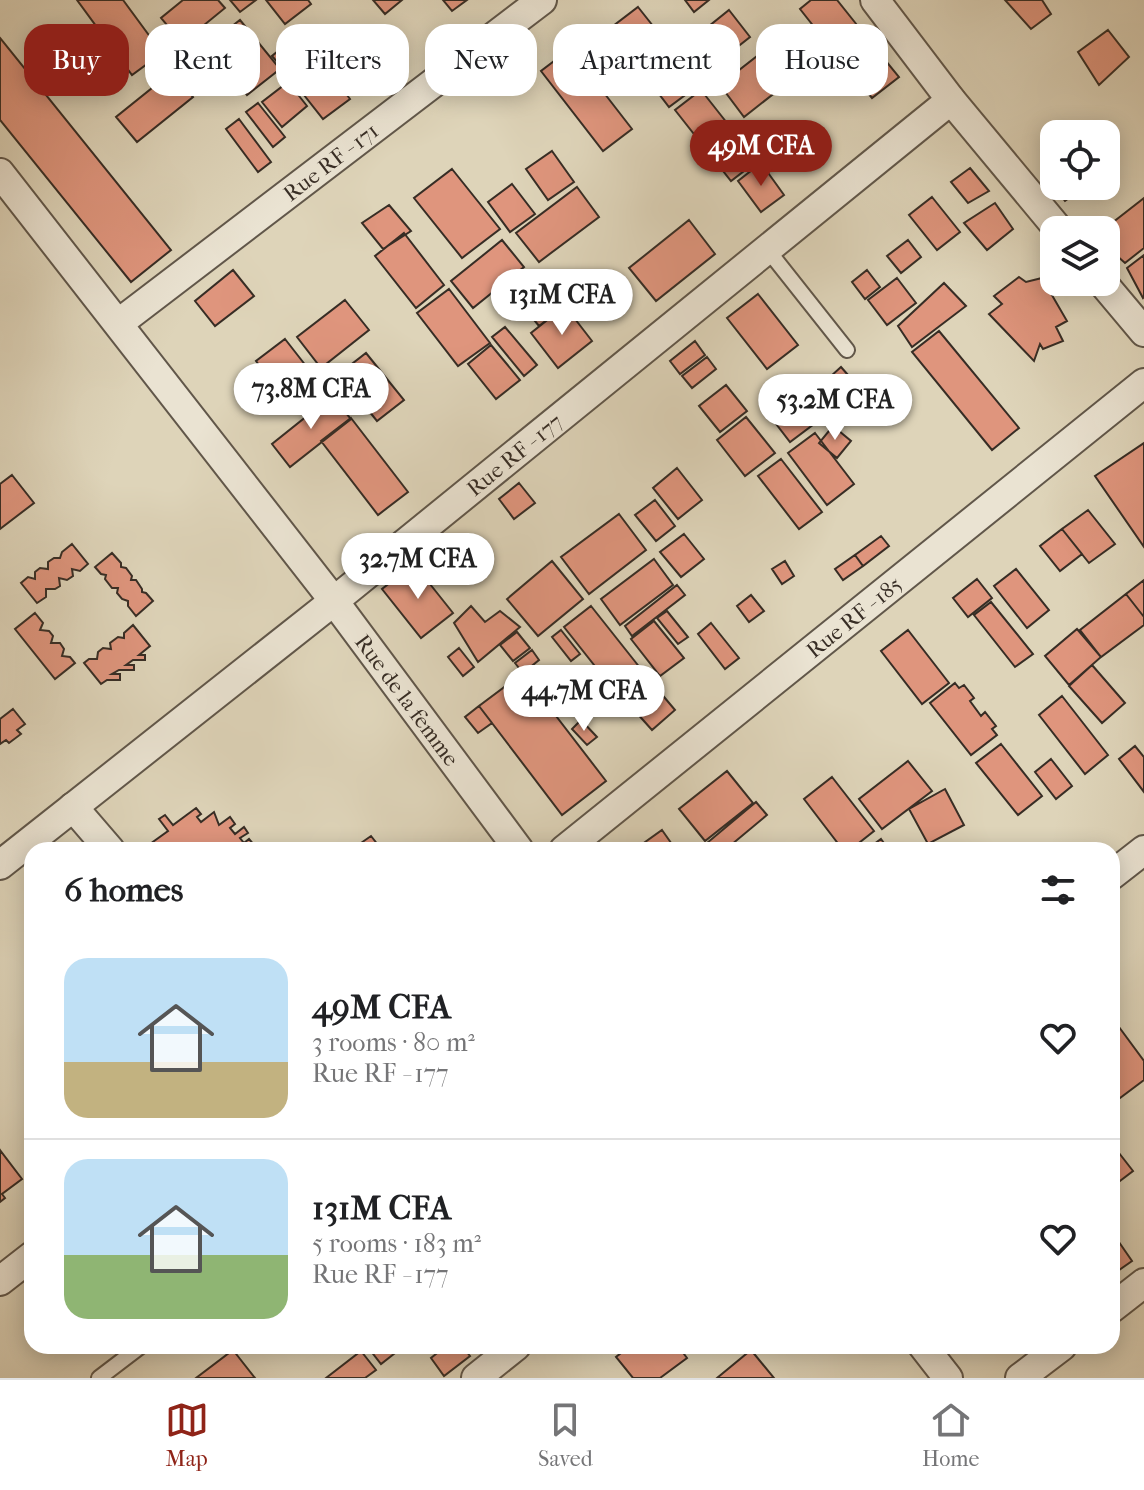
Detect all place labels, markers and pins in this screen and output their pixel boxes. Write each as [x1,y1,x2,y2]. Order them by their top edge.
pin: 49M CFA [687,120,835,188]
pin: 131M CFA [479,269,645,337]
pin: 73.8M CFA [219,363,403,431]
pin: 53.2M CFA [743,374,927,442]
pin: 32.7M CFA [326,533,510,601]
pin: 44.7M CFA [492,665,676,733]

